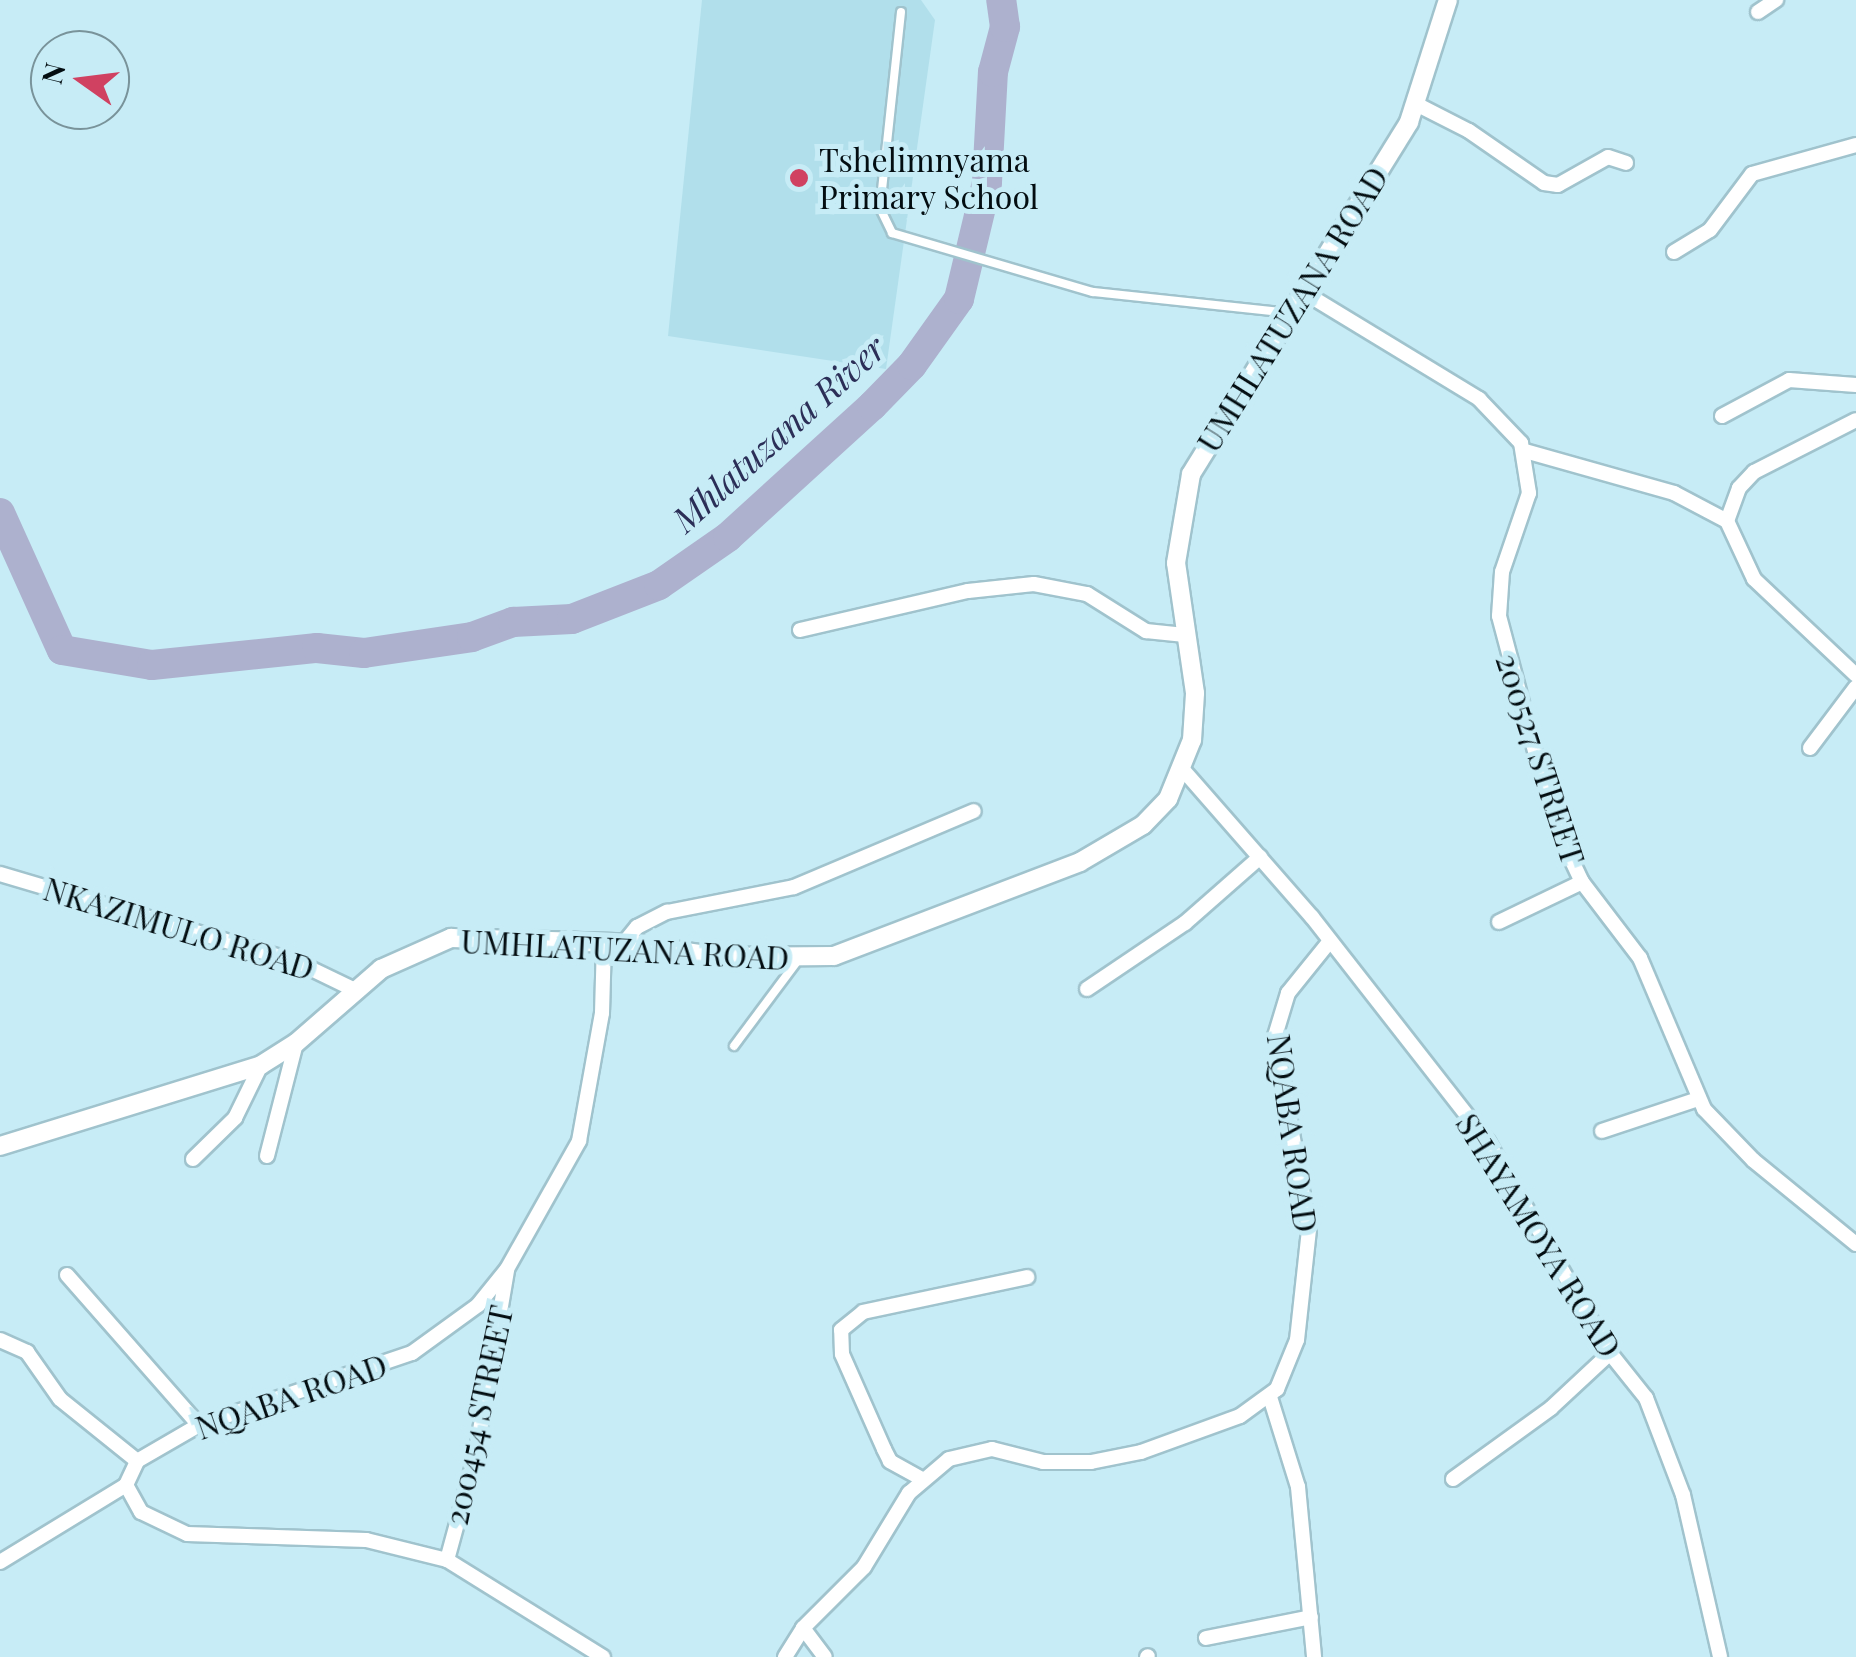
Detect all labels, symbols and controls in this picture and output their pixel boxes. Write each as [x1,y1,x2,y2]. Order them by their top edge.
north arrow [30,30,130,130]
text: N [32,59,73,87]
place label: Tshelimnyama Primary School [819,141,1040,216]
street label: UMHLATUZANA ROAD [1189,159,1395,459]
marker: Tshelimnyama Primary School [788,167,810,189]
water label: Mhlatuzana River [663,326,893,540]
street label: 200527 STREET [1489,648,1593,870]
street label: NKAZIMULO ROAD [39,869,319,987]
street label: UMHLATUZANA ROAD [460,921,790,977]
street label: NQABA ROAD [1260,1032,1326,1234]
street label: SHAYAMOYA ROAD [1449,1106,1629,1364]
street label: 200454 STREET [436,1302,520,1528]
street label: NQABA ROAD [190,1345,392,1447]

